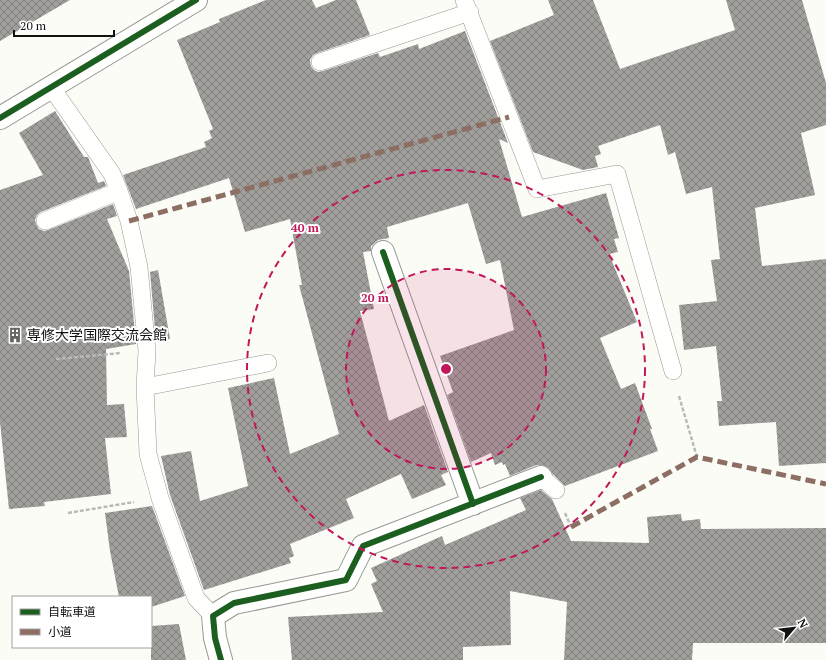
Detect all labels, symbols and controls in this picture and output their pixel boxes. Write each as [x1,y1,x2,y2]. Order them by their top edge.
scale bar [14,12,114,38]
text: 20 m [20,18,47,33]
text: 40 m [291,220,319,235]
text: 20 m [361,290,389,305]
place label: 専修大学国際交流会館 [27,325,167,344]
building icon: 専修大学国際交流会館 [6,326,24,344]
centre of rings [439,362,453,376]
legend [12,596,152,648]
text: 自転車道 [48,604,96,619]
north arrow [774,608,814,648]
text: N [795,616,811,631]
text: 小道 [48,624,72,639]

